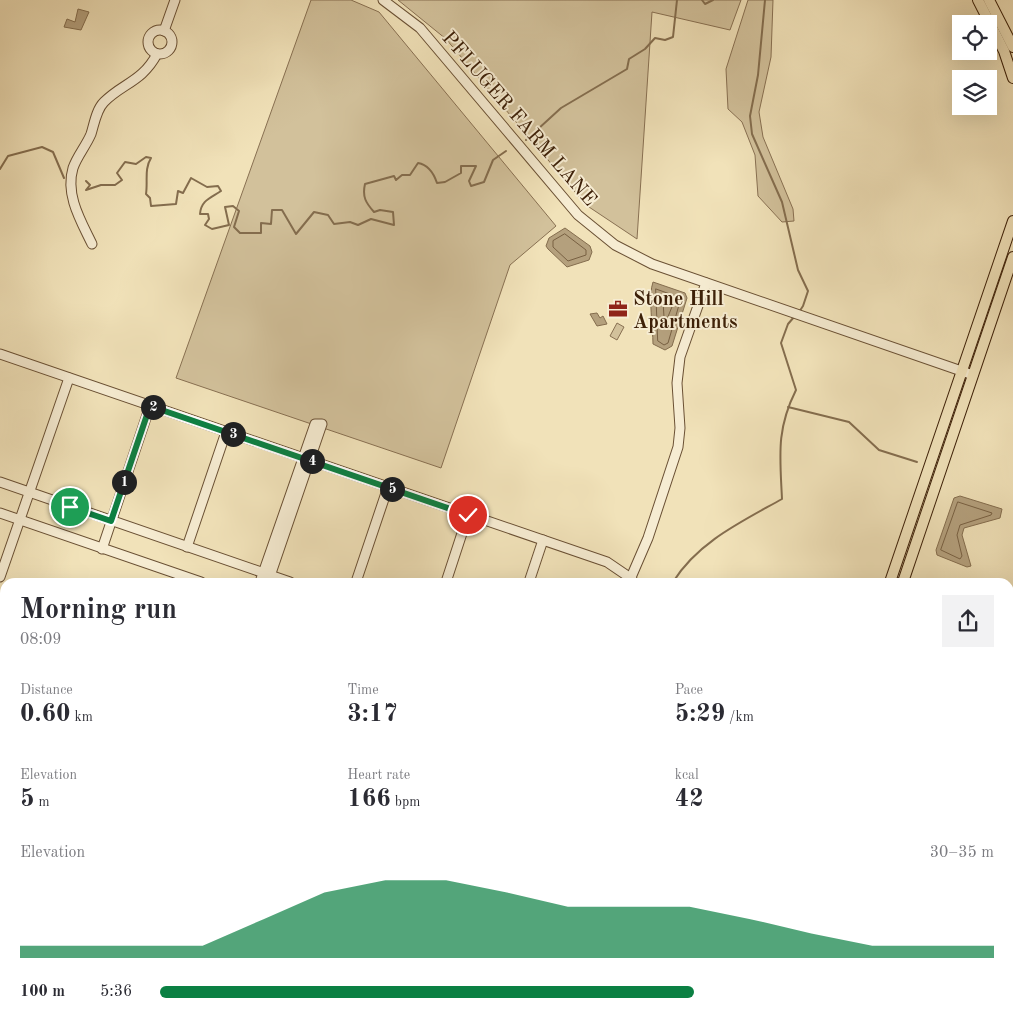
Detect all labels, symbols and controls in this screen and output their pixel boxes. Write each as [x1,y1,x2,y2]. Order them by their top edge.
map controls [952,15,997,115]
button: locate [952,15,997,60]
street label: PFLUGER FARM LANE [437,28,600,210]
button: layers [952,70,997,115]
place label: Stone Hill Apartments [633,290,738,333]
office icon: Stone Hill Apartments [607,298,629,320]
pin: 2 [140,394,166,420]
text: 2 [149,400,158,414]
pin: 3 [220,422,246,446]
text: 3 [229,427,238,441]
pin: 4 [300,448,324,474]
text: 4 [308,454,317,468]
pin: 1 [112,470,136,494]
text: 1 [120,475,129,489]
pin: 5 [380,476,404,502]
text: 5 [388,482,397,496]
pin [49,486,91,528]
icon: arrive [56,493,84,521]
pin [447,494,489,536]
icon: check [454,501,482,529]
button: share [942,595,994,647]
text: Morning run [20,597,177,625]
text: 08:09 [20,632,62,648]
text: Distance [20,683,73,697]
text: Time [347,683,379,697]
text: Pace [675,683,703,697]
text: 0.60 [20,702,71,727]
text: 3:17 [347,702,398,727]
text: 5:29 [675,702,725,727]
text: km [71,710,93,724]
text: /km [725,710,754,724]
text: Elevation [20,768,77,782]
text: Heart rate [347,768,410,782]
text: kcal [675,768,699,782]
text: 5 [20,787,35,812]
text: 166 [347,787,391,812]
text: 42 [675,787,704,812]
text: m [35,795,50,809]
text: bpm [391,795,420,809]
text: Elevation [20,845,85,861]
text: 30–35 m [930,845,994,861]
text: 100 m [20,984,65,1000]
text: 5:36 [100,984,132,1000]

